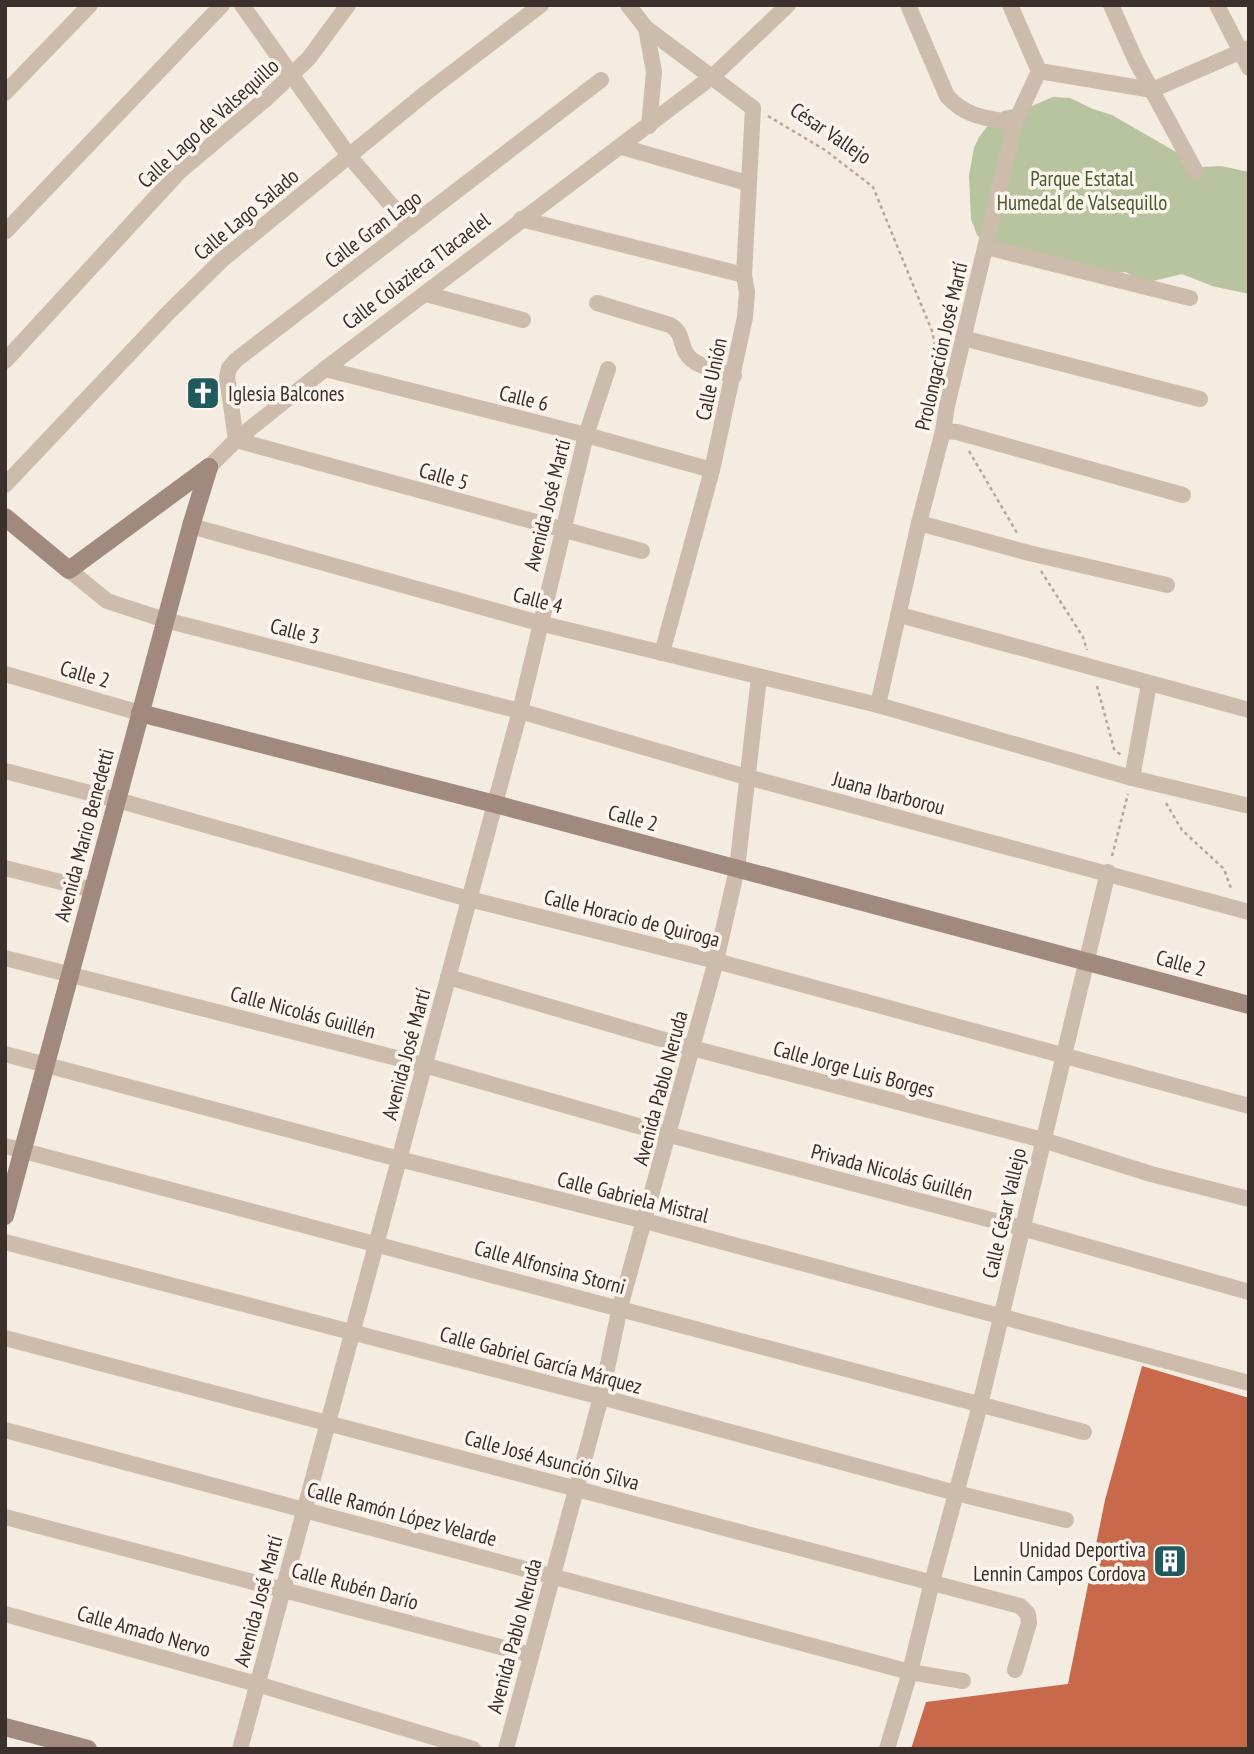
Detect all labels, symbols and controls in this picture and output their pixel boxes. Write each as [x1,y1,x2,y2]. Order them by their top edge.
street label: Calle Lago de Valsequillo [132,52,284,194]
street label: César Vallejo [785,96,877,170]
street label: Calle Lago Salado [188,162,304,266]
park label: Parque Estatal Humedal de Valsequillo [997,165,1167,216]
street label: Calle Gran Lago [319,184,427,274]
street label: Calle Colazieca Tlacaelel [337,207,495,335]
street label: Prolongación José Martí [909,259,974,433]
street label: Calle Unión [689,335,733,423]
church icon: Iglesia Balcones [184,374,222,412]
street label: Calle 6 [496,379,552,417]
place label: Iglesia Balcones [228,380,344,407]
street label: Avenida José Martí [518,436,576,574]
street label: Calle 5 [416,456,472,496]
street label: Calle 4 [510,580,566,620]
street label: Calle 3 [267,612,323,650]
street label: Calle 2 [57,654,113,694]
street label: Avenida Mario Benedetti [48,746,120,924]
street label: Juana Ibarborou [829,765,948,821]
street label: Calle 2 [605,798,661,838]
street label: Calle Horacio de Quiroga [541,883,723,953]
street label: Calle 2 [1153,943,1209,983]
street label: Calle Nicolás Guillén [227,980,379,1044]
street label: Avenida José Martí [376,985,437,1122]
street label: Avenida Pablo Neruda [626,1008,694,1168]
street label: Calle Jorge Luis Borges [770,1034,938,1104]
street label: Privada Nicolás Guillén [808,1137,976,1207]
street label: Calle César Vallejo [976,1145,1032,1281]
street label: Calle Gabriela Mistral [554,1165,712,1229]
street label: Calle Alfonsina Storni [471,1234,629,1300]
street label: Calle Gabriel García Márquez [437,1320,645,1400]
street label: Calle José Asunción Silva [462,1424,642,1496]
street label: Calle Ramón López Velarde [304,1476,500,1552]
street label: Avenida José Martí [228,1532,289,1669]
place label: Unidad Deportiva Lennin Campos Cordova [973,1536,1146,1587]
building icon: Unidad Deportiva Lennin Campos Cordova [1151,1542,1189,1580]
street label: Calle Rubén Darío [289,1556,421,1616]
street label: Avenida Pablo Neruda [480,1556,548,1716]
street label: Calle Amado Nervo [74,1599,214,1663]

